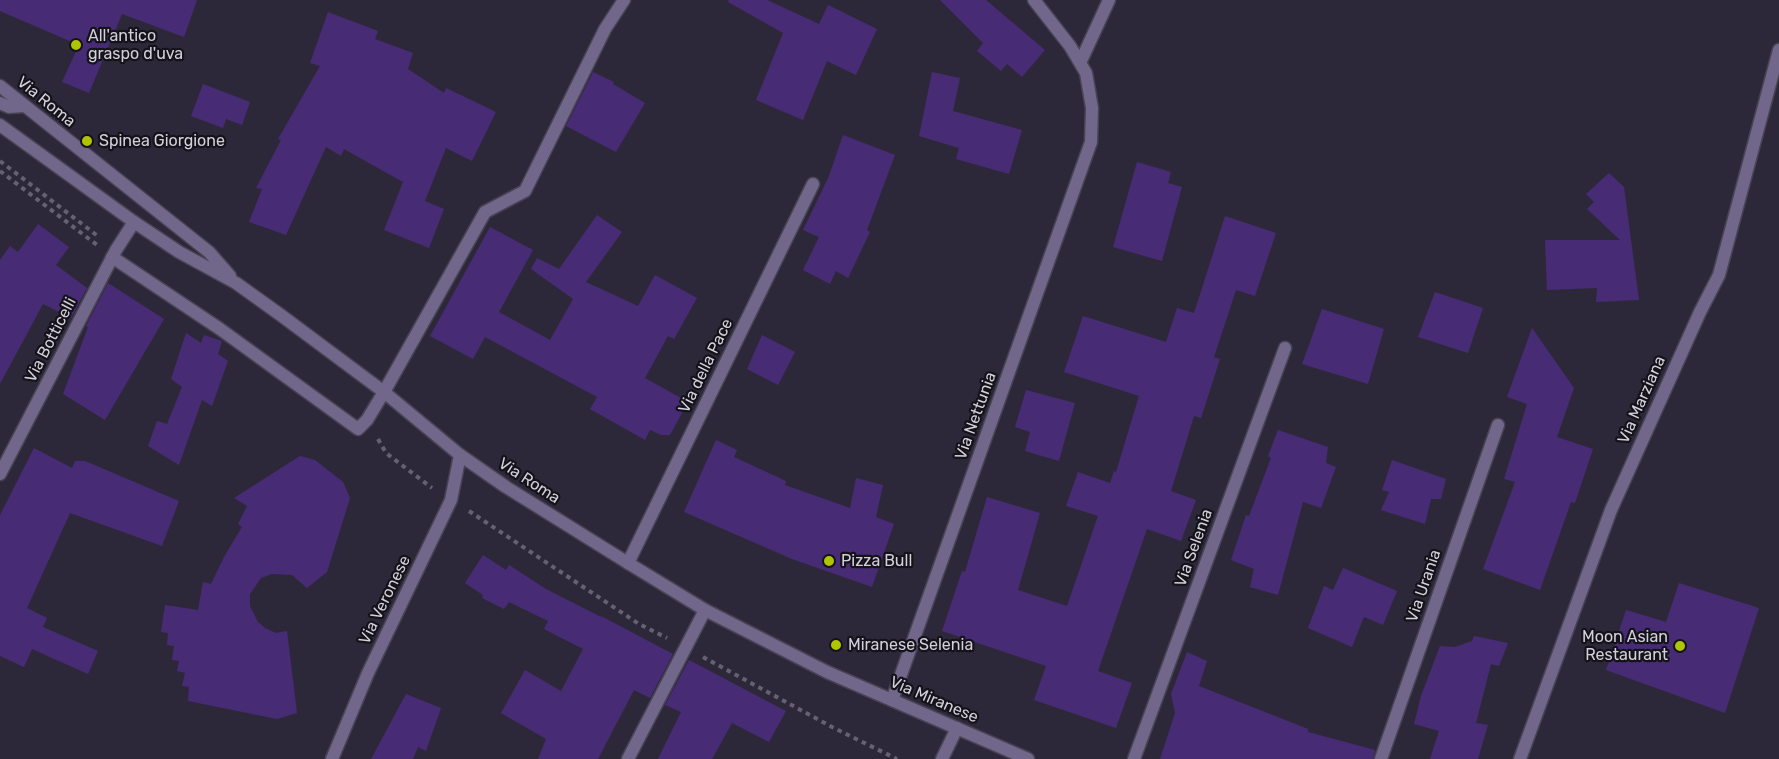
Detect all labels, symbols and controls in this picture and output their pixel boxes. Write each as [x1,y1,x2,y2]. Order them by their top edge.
place label: All'antico graspo d'uva [88,26,183,64]
marker: All'antico graspo d'uva [69,38,83,52]
street label: Via Roma [13,73,79,131]
place label: Spinea Giorgione [99,131,225,151]
marker: Spinea Giorgione [80,134,94,148]
street label: Via Botticelli [21,294,81,386]
street label: Via della Pace [675,316,737,416]
street label: Via Marziana [1614,353,1670,447]
street label: Via Nettunia [951,370,1001,462]
street label: Via Roma [495,454,563,508]
street label: Via Selenia [1171,507,1217,589]
street label: Via Urania [1403,547,1445,625]
place label: Pizza Bull [841,551,912,571]
street label: Via Veronese [355,552,415,648]
marker: Pizza Bull [822,554,836,568]
place label: Moon Asian Restaurant [1582,627,1668,665]
place label: Miranese Selenia [848,635,973,655]
marker: Miranese Selenia [829,638,843,652]
marker: Moon Asian Restaurant [1673,639,1687,653]
street label: Via Miranese [887,673,981,727]

